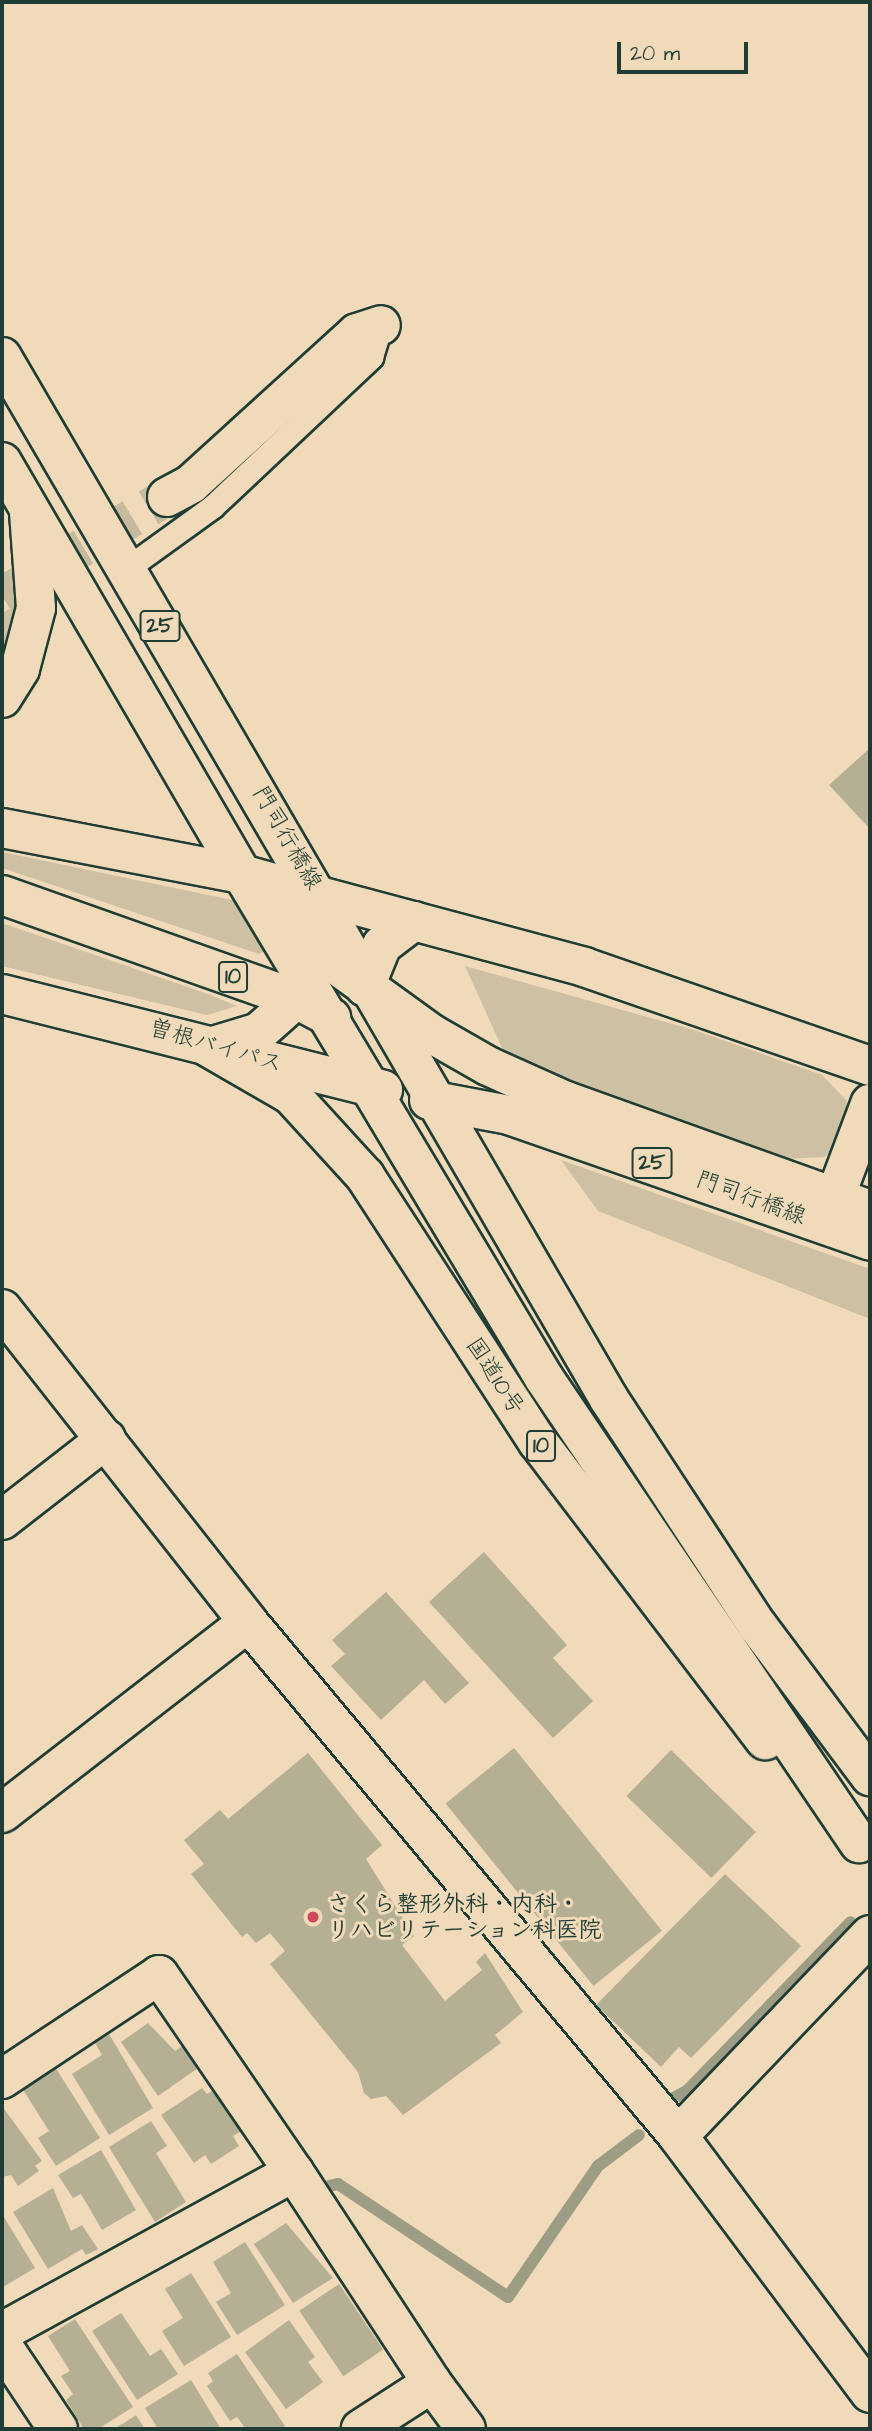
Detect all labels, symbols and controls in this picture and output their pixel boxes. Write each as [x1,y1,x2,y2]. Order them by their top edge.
scale bar [620,28,751,72]
text: 20 m [630,39,680,68]
road number: 25 [139,608,181,644]
street label: 門司行橋線 [246,781,328,895]
road number: 10 [217,960,249,995]
street label: 曽根バイパス [146,1014,286,1078]
road number: 25 [631,1146,673,1180]
street label: 門司行橋線 [692,1165,810,1231]
street label: 国道10号 [460,1332,530,1420]
road number: 10 [525,1428,557,1464]
place label: さくら整形外科・内科・ リハビリテーション科医院 [327,1890,603,1944]
marker: さくら整形外科・内科・ リハビリテーション科医院 [305,1909,321,1925]

